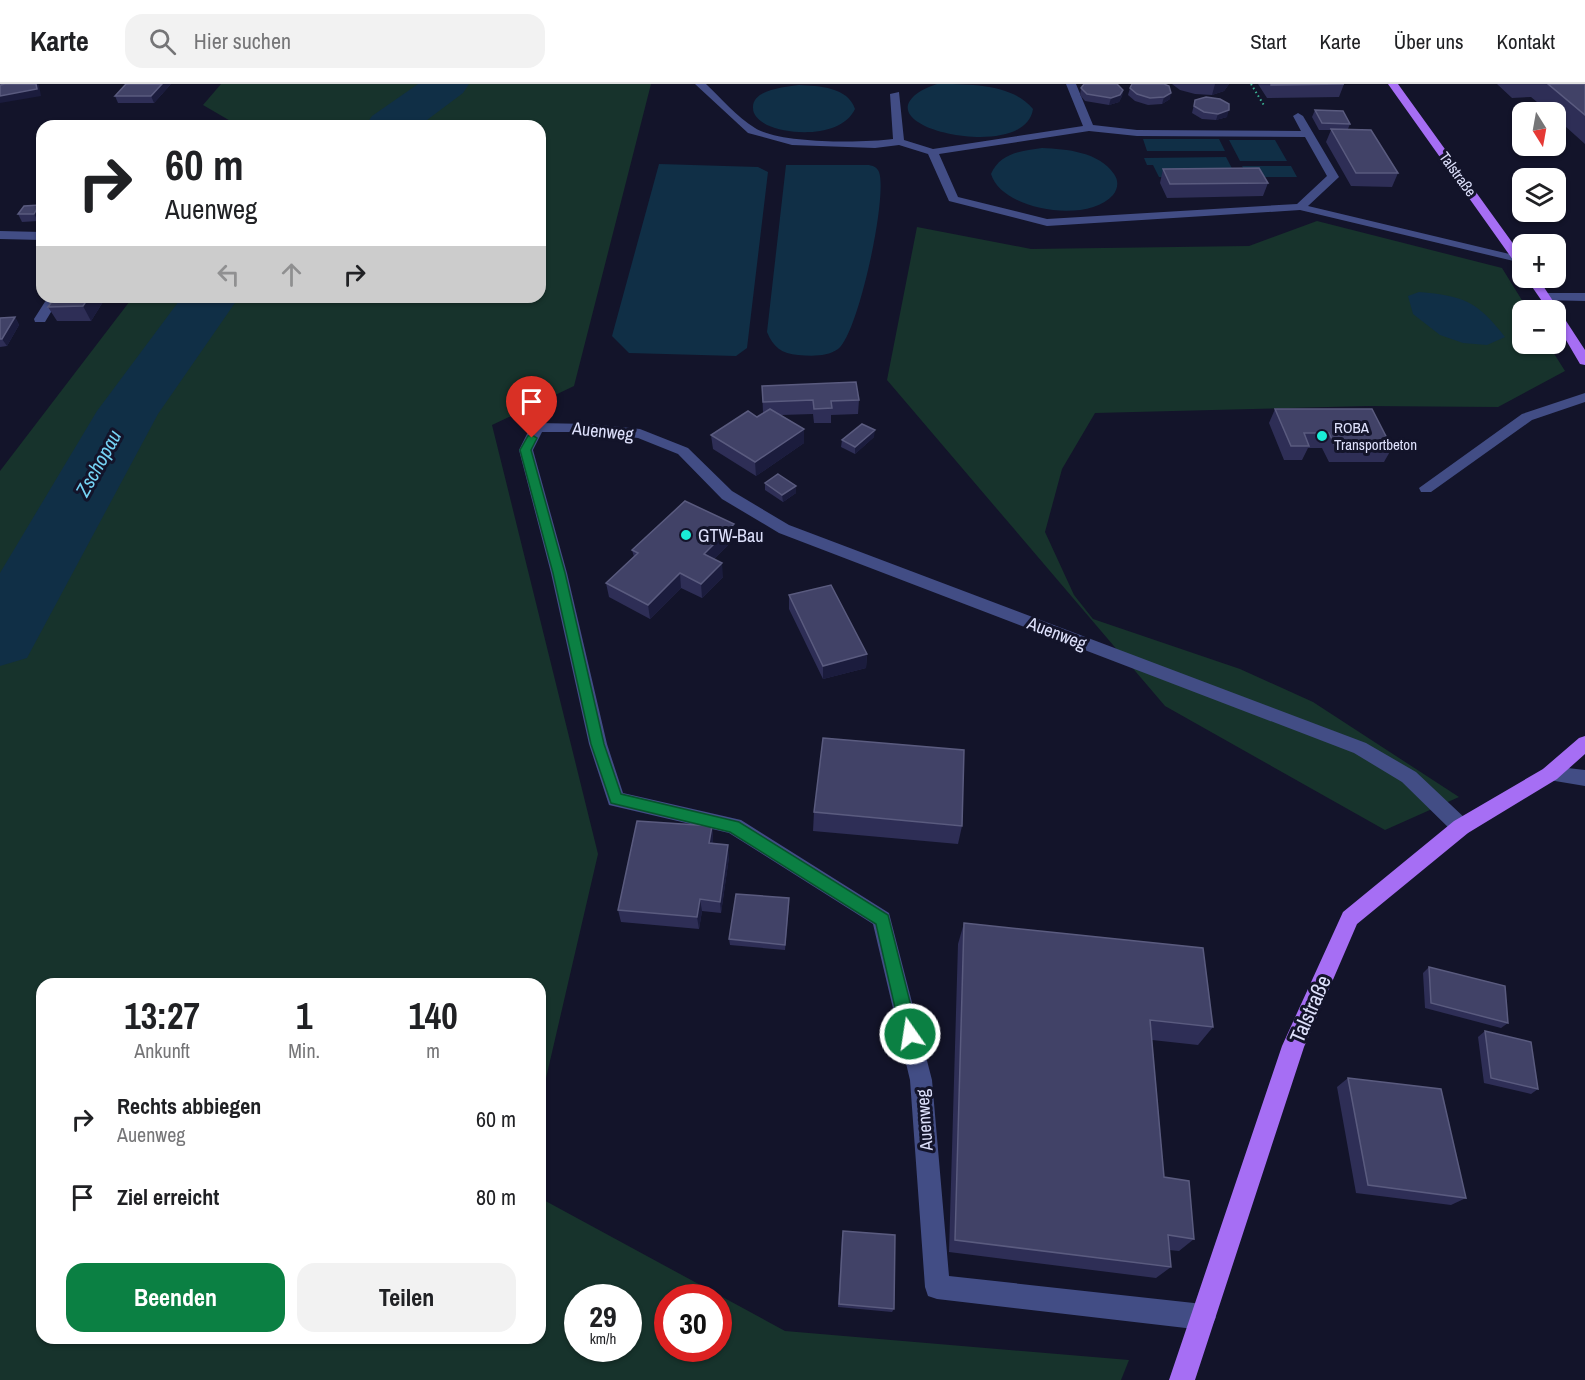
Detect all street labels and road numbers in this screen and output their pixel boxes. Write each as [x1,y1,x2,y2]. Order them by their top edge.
street label: Talstraße [1435,147,1482,201]
street label: Auenweg [570,415,636,447]
street label: Auenweg [1023,610,1091,656]
street label: Talstraße [1282,971,1338,1047]
street label: Auenweg [909,1088,939,1153]

